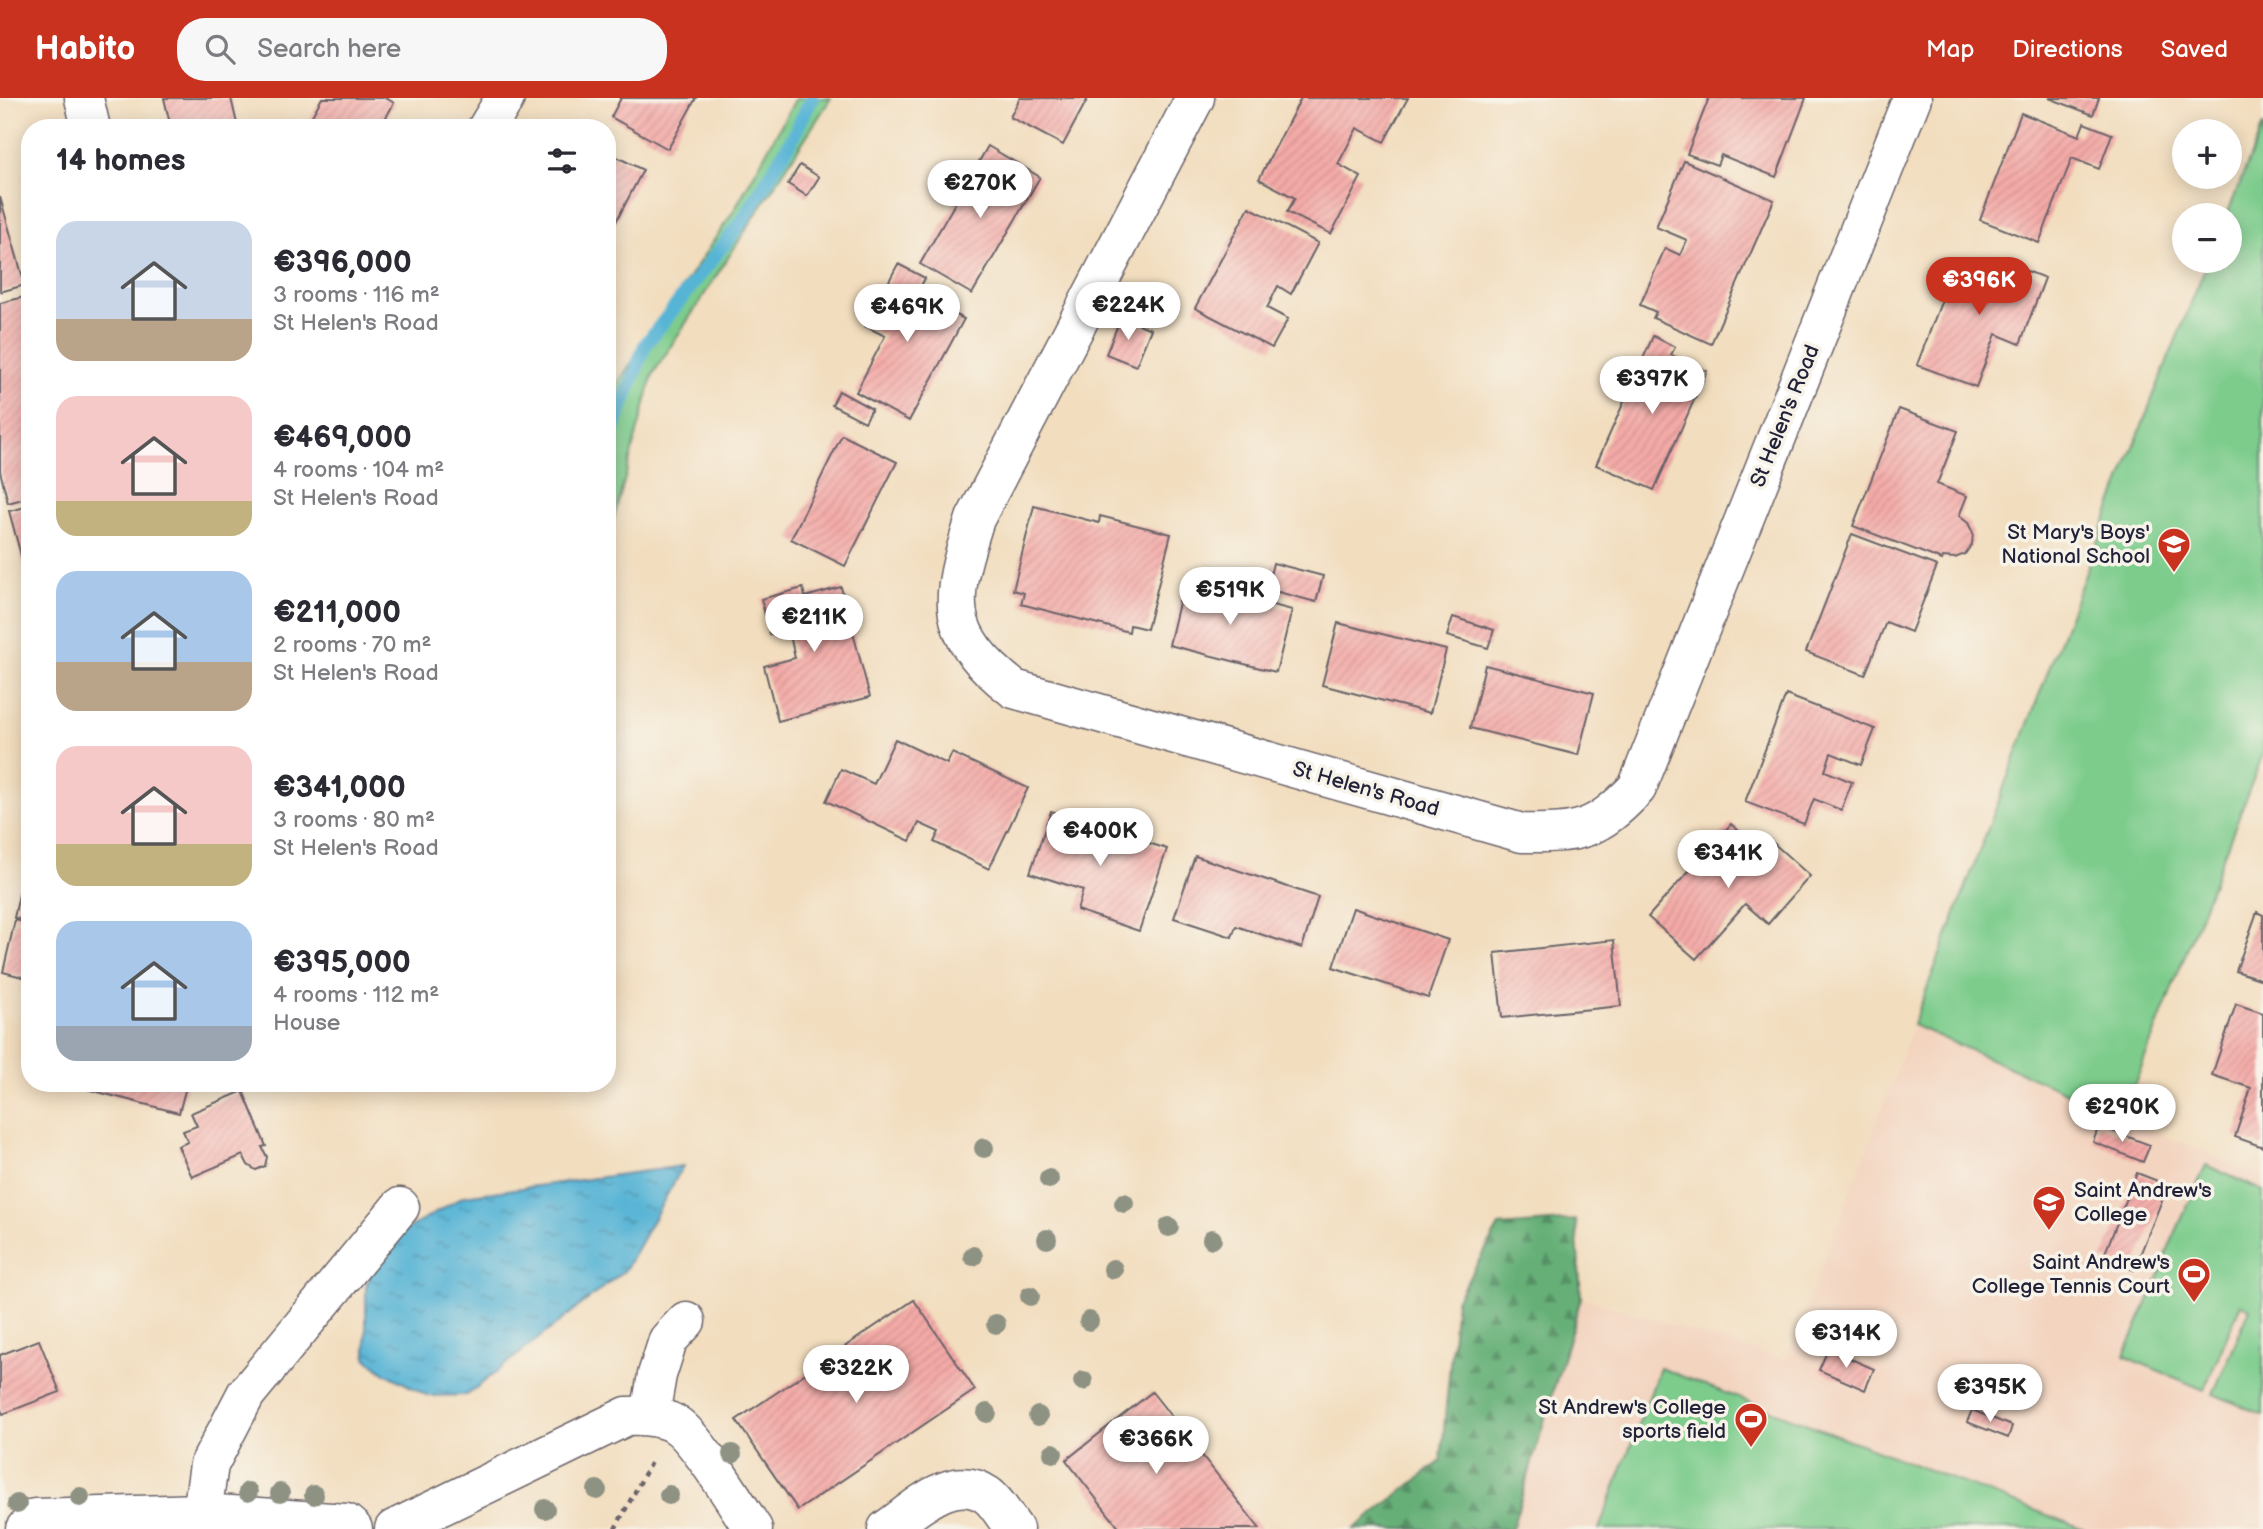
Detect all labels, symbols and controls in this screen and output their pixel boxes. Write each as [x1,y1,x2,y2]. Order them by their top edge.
search box [177,18,667,81]
text: Habito [35,29,135,69]
icon: search [201,30,239,68]
text: Search here [257,34,401,65]
text: Map [1926,35,1974,64]
text: Directions [2012,35,2123,64]
text: Saved [2161,35,2228,64]
map controls [2172,119,2242,273]
button: + [2172,119,2242,189]
icon: filters [543,142,581,180]
text: 14 homes [56,143,185,179]
pin: €270K [931,160,1029,220]
text: €270K [943,169,1017,197]
button: − [2172,203,2242,273]
text: €396,000 [273,245,412,281]
icon: home [112,249,196,333]
pin: €396K [1930,258,2028,317]
text: €396K [1942,266,2016,294]
text: 3 rooms · 116 m² [273,281,440,309]
pin: €224K [1079,282,1177,342]
pin: €469K [858,285,956,344]
text: €224K [1091,291,1165,319]
text: €469K [870,293,944,321]
text: St Helen's Road [273,309,439,337]
street label: St Helen's Road [1745,341,1825,491]
pin: €397K [1603,356,1701,416]
text: €397K [1616,365,1688,393]
text: €469,000 [273,420,412,456]
icon: home [112,424,196,508]
text: 4 rooms · 104 m² [273,456,444,484]
text: St Helen's Road [273,484,439,512]
place label: St Mary's Boys' National School [2001,520,2150,569]
school or university icon: St Mary's Boys' National School [2155,525,2193,574]
pin: €519K [1181,568,1279,627]
text: €519K [1195,576,1265,604]
pin: €211K [765,594,863,654]
text: €211,000 [273,595,401,631]
icon: home [112,599,196,683]
text: €211K [781,603,847,631]
text: 2 rooms · 70 m² [273,631,432,659]
text: St Helen's Road [273,659,439,687]
street label: St Helen's Road [1290,756,1442,822]
text: €341,000 [273,770,406,806]
icon: home [112,774,196,858]
text: 3 rooms · 80 m² [273,806,435,834]
pin: €400K [1051,808,1149,868]
text: €400K [1062,817,1138,845]
pin: €341K [1679,830,1777,890]
text: St Helen's Road [273,834,439,862]
text: €341K [1693,839,1763,867]
text: €395,000 [273,945,411,981]
icon: home [112,949,196,1033]
text: 4 rooms · 112 m² [273,981,439,1009]
text: House [273,1009,340,1037]
pin: €290K [2073,1084,2171,1144]
text: €290K [2085,1093,2159,1121]
place label: Saint Andrew's College [2074,1178,2212,1227]
school or university icon: Saint Andrew's College [2030,1183,2068,1232]
place label: Saint Andrew's College Tennis Court [1972,1250,2171,1299]
sports icon: Saint Andrew's College Tennis Court [2175,1255,2213,1304]
pin: €314K [1797,1310,1895,1370]
text: €314K [1811,1319,1881,1347]
pin: €322K [807,1346,905,1405]
text: €322K [819,1354,893,1382]
pin: €395K [1941,1364,2039,1424]
text: €395K [1953,1373,2027,1401]
place label: St Andrew's College sports field [1538,1395,1726,1444]
sports icon: St Andrew's College sports field [1732,1400,1770,1449]
pin: €366K [1107,1416,1205,1476]
text: €366K [1119,1425,1193,1453]

